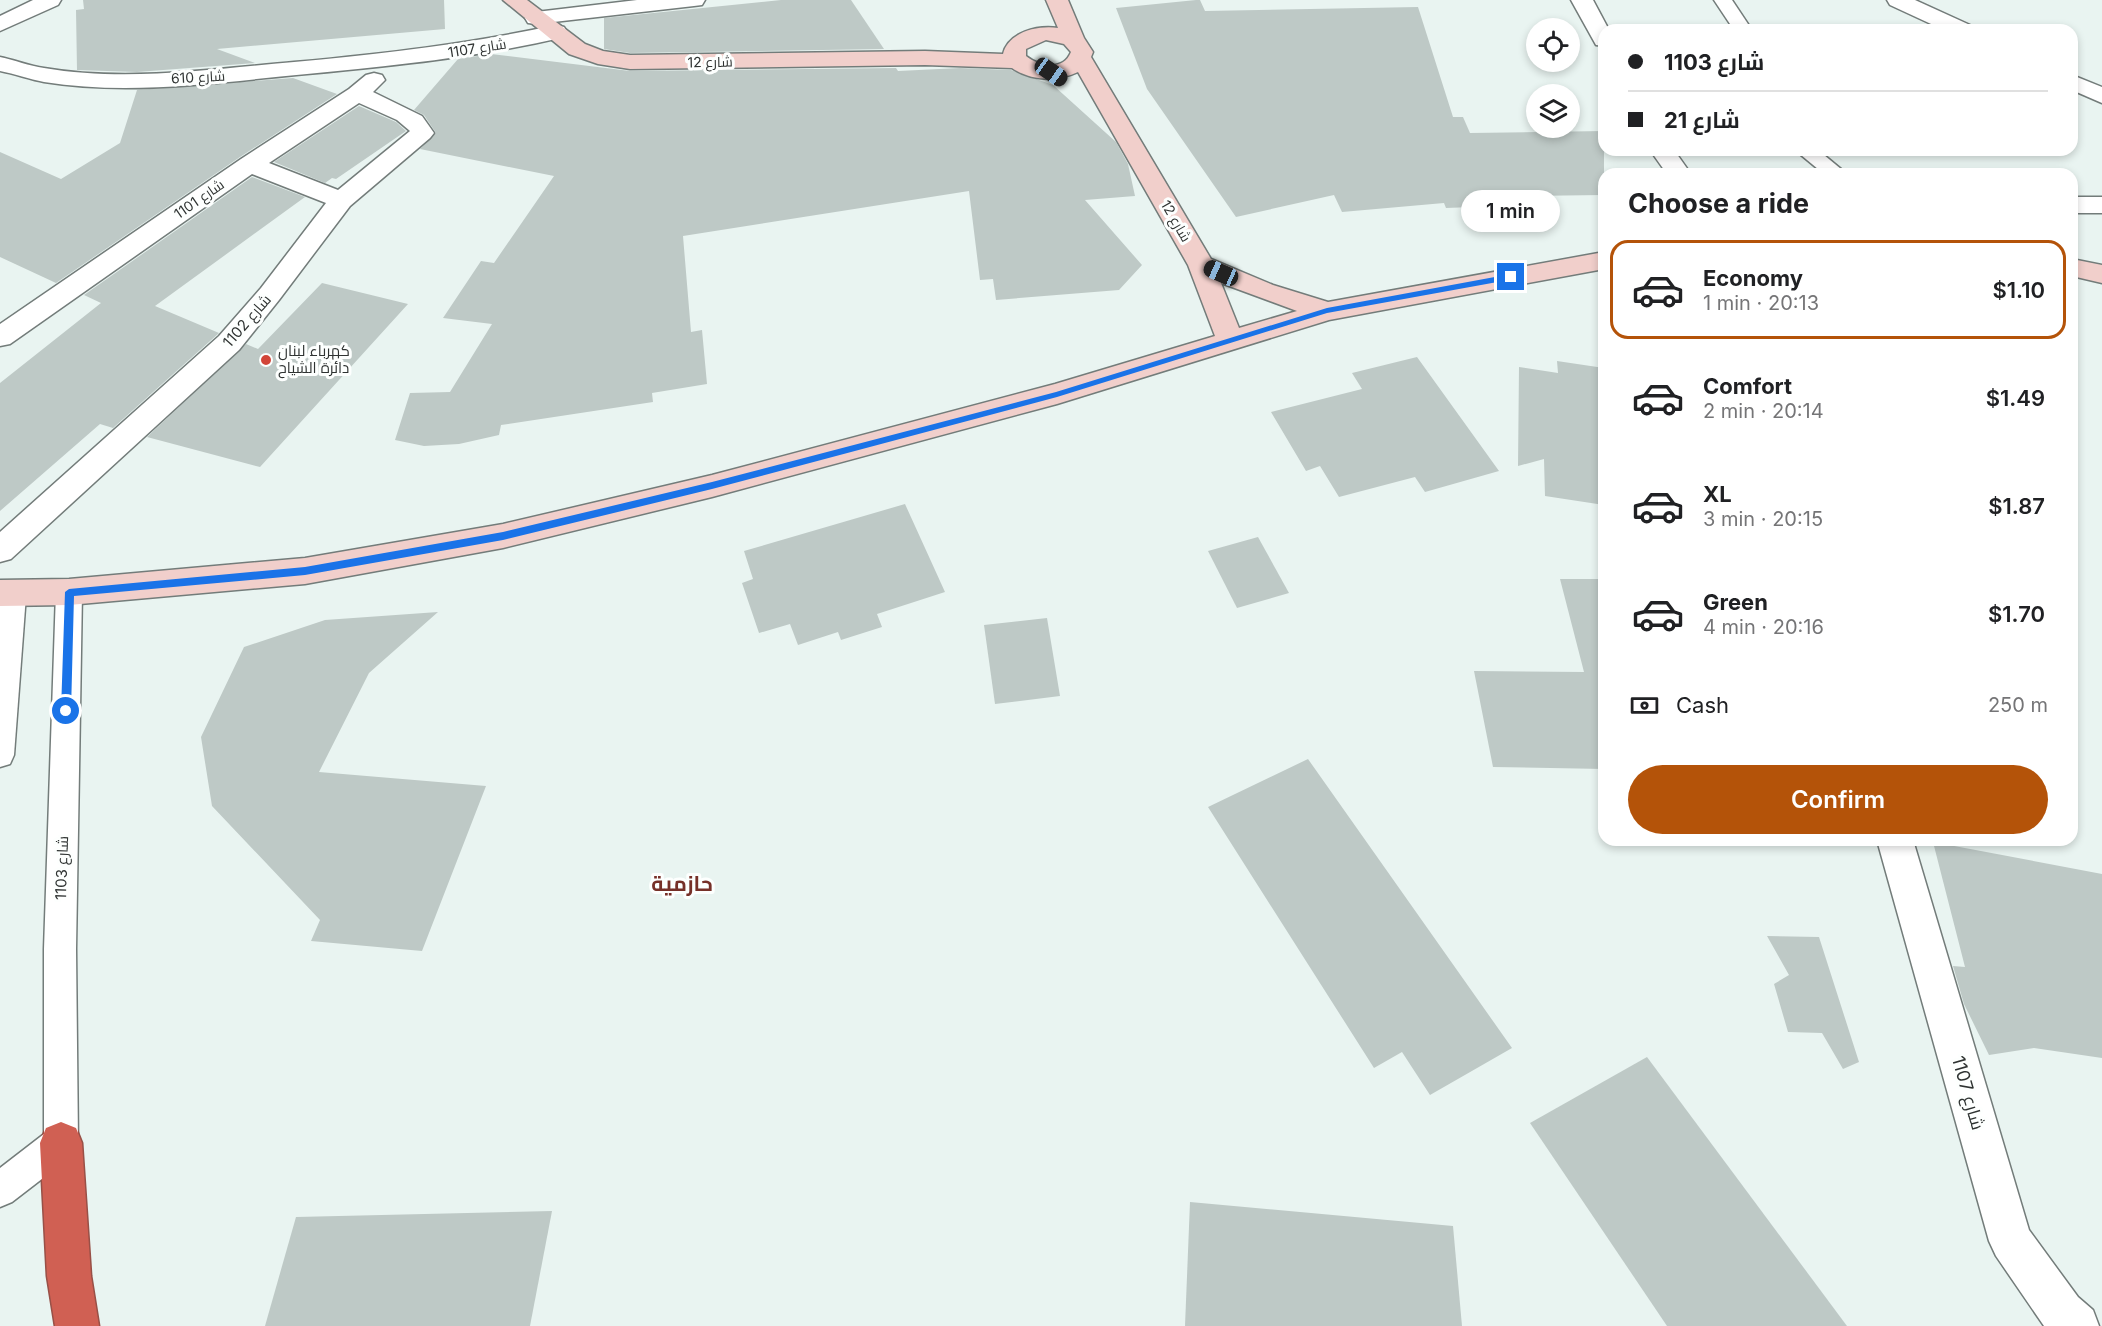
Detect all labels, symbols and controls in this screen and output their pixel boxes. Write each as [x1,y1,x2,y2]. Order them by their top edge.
map controls [1526,18,1580,138]
button: locate [1526,18,1580,72]
street label: شارع 1107 [446,35,508,61]
text: شارع 1103 [1664,49,1764,75]
street label: شارع 12 [687,53,733,71]
car [1031,54,1071,90]
street label: شارع 610 [170,67,226,87]
button: layers [1526,84,1580,138]
text: شارع 21 [1664,107,1740,133]
street label: شارع 1101 [170,175,228,223]
text: Choose a ride [1628,187,1809,220]
callout: 1 min [1462,190,1561,232]
street label: شارع 12 [1157,197,1195,245]
text: 1 min [1486,199,1535,223]
car [1201,257,1241,289]
route end [1497,263,1524,290]
icon: car [1631,263,1685,317]
text: Economy [1703,265,1803,291]
text: $1.10 [1993,277,2045,303]
street label: شارع 1102 [218,290,276,352]
text: 1 min · 20:13 [1703,291,1819,315]
place label: كهرباء لبنان دائرة الشياح [278,341,350,379]
marker: كهرباء لبنان دائرة الشياح [259,353,273,367]
icon: car [1631,371,1685,425]
text: Comfort [1703,373,1792,399]
text: $1.49 [1986,385,2045,411]
text: 2 min · 20:14 [1703,399,1824,423]
icon: car [1631,479,1685,533]
text: XL [1703,481,1732,507]
text: $1.87 [1988,493,2045,519]
text: 3 min · 20:15 [1703,507,1823,531]
icon: car [1631,587,1685,641]
text: Green [1703,589,1768,615]
text: $1.70 [1988,601,2045,627]
text: 4 min · 20:16 [1703,615,1824,639]
icon: cash [1628,689,1661,722]
text: Cash [1676,692,1729,718]
text: 250 m [1988,693,2048,717]
route start [52,697,79,724]
button: Confirm [1628,765,2048,834]
street label: شارع 1103 [51,836,74,900]
district label: حازمية [651,871,713,896]
street label: شارع 1107 [1946,1054,1989,1133]

